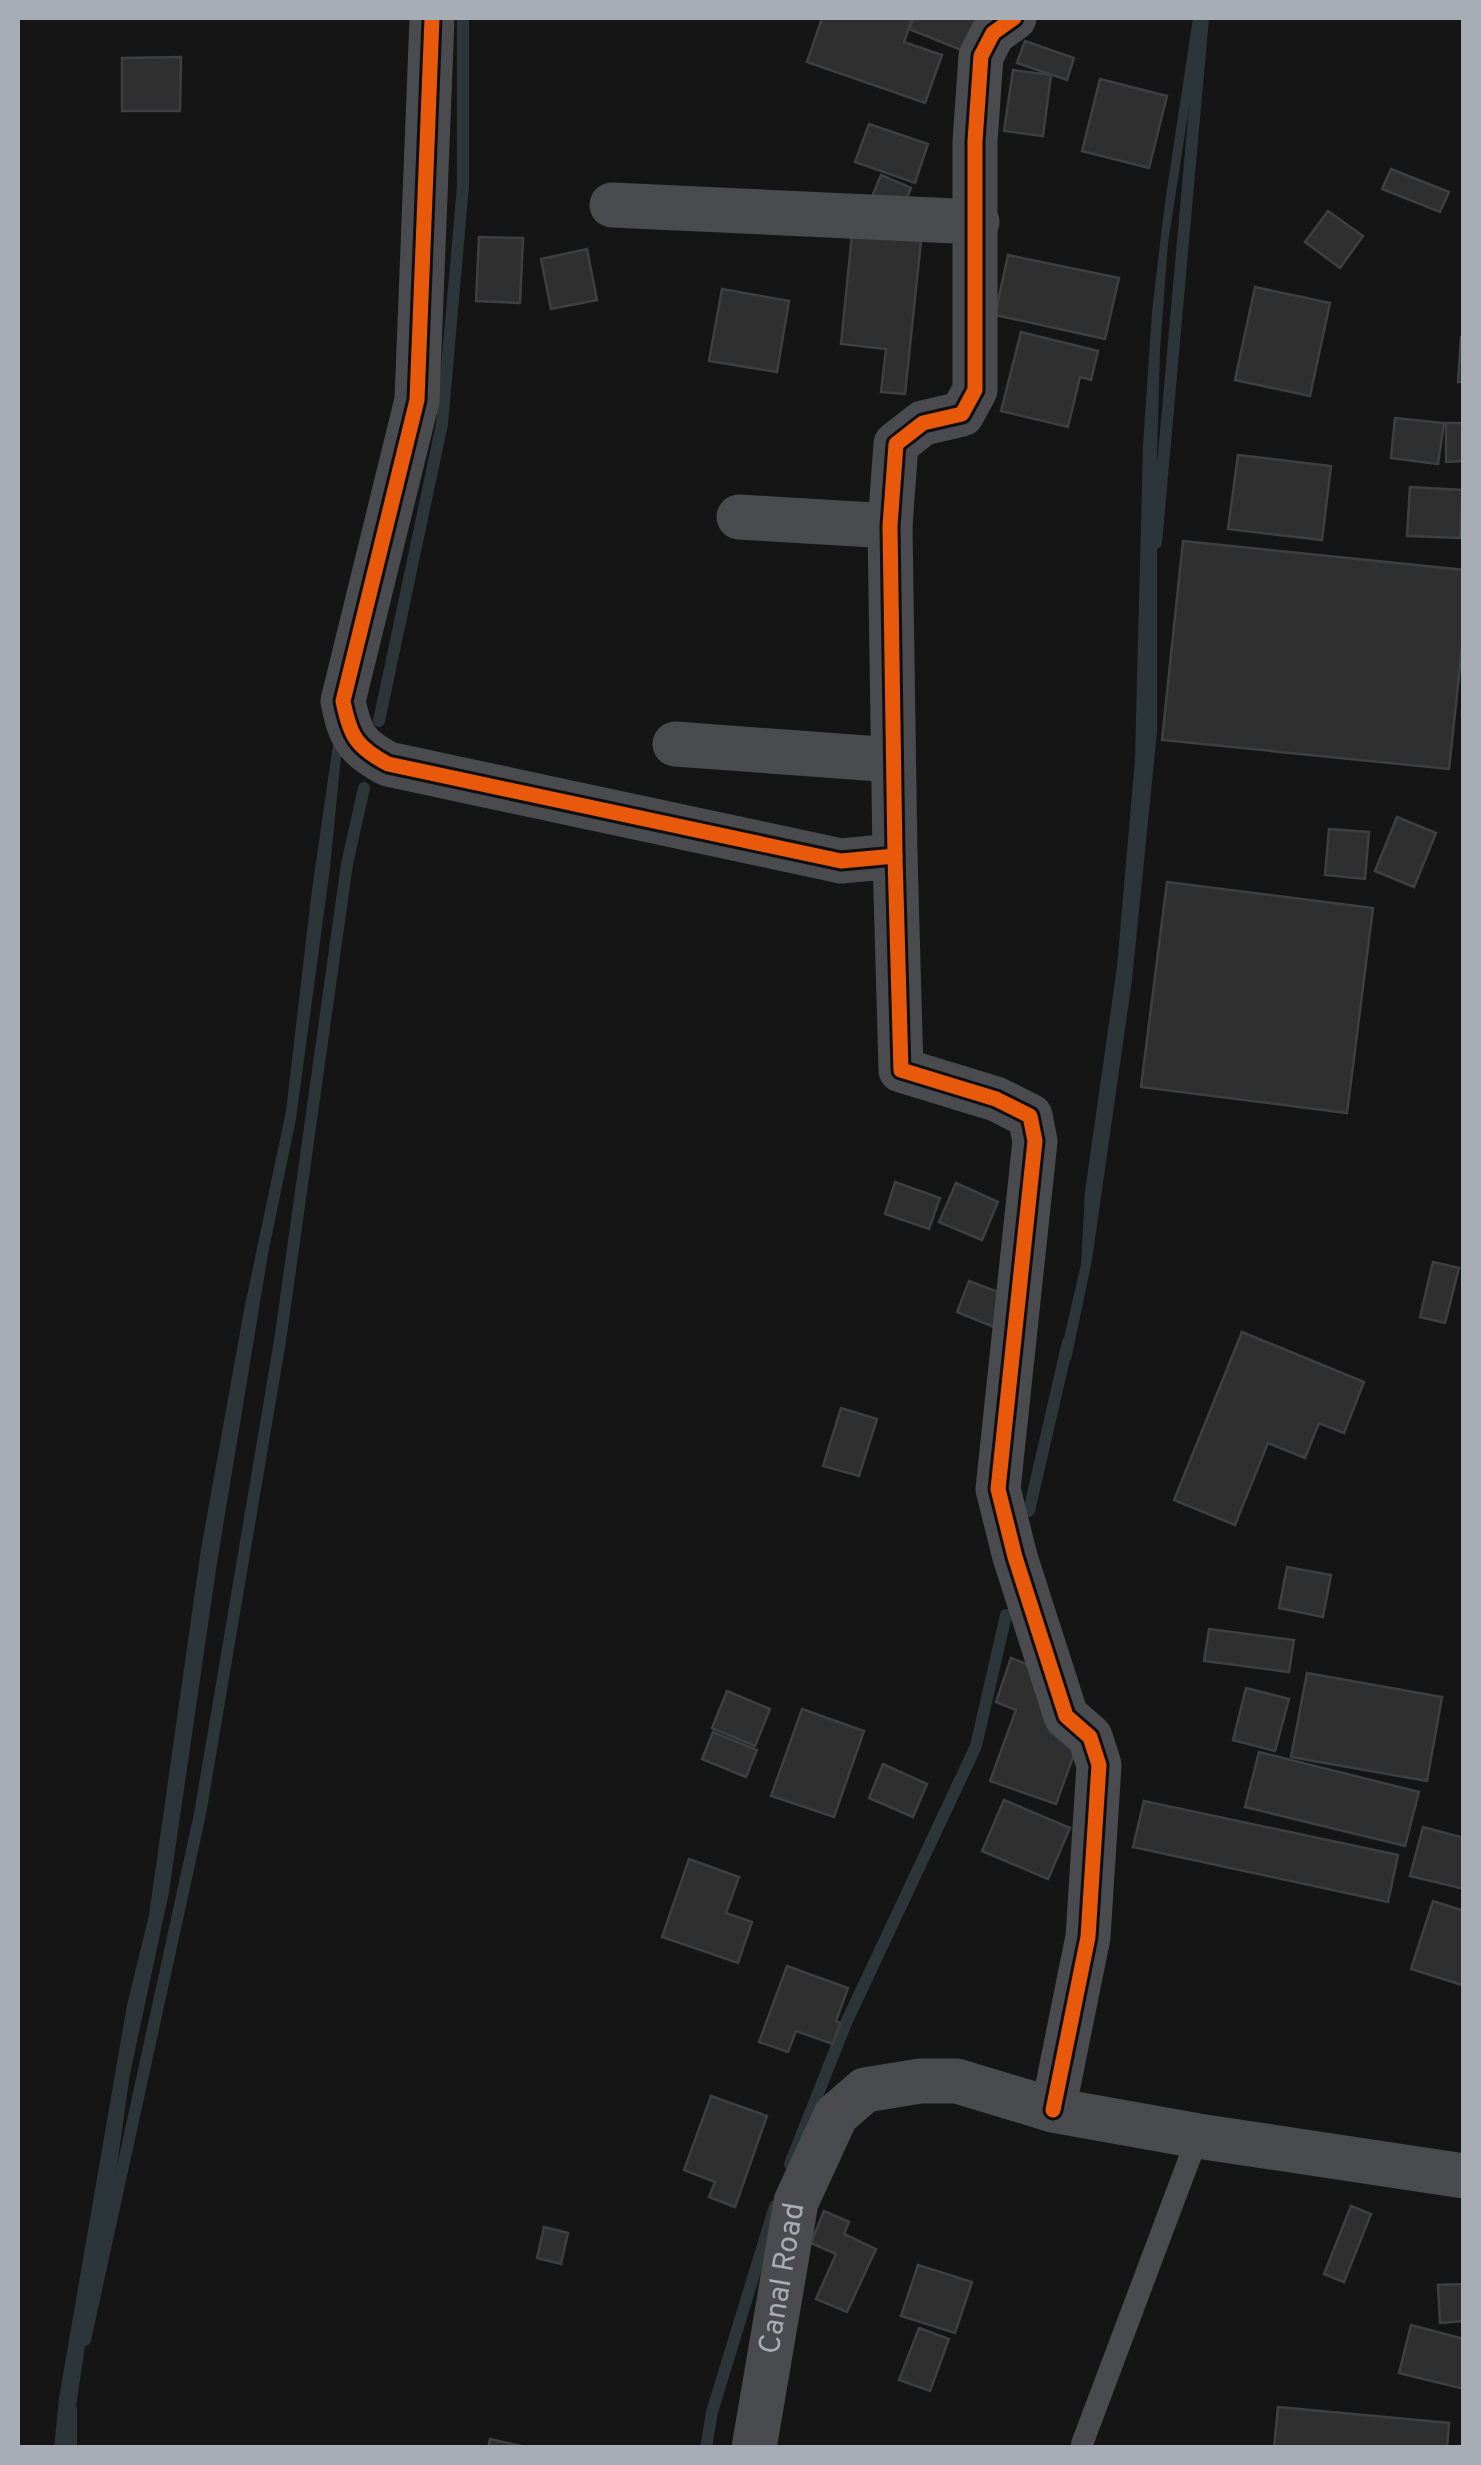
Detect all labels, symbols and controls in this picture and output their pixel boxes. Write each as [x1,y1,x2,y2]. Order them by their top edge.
street label: Canal Road [752,2200,814,2357]

